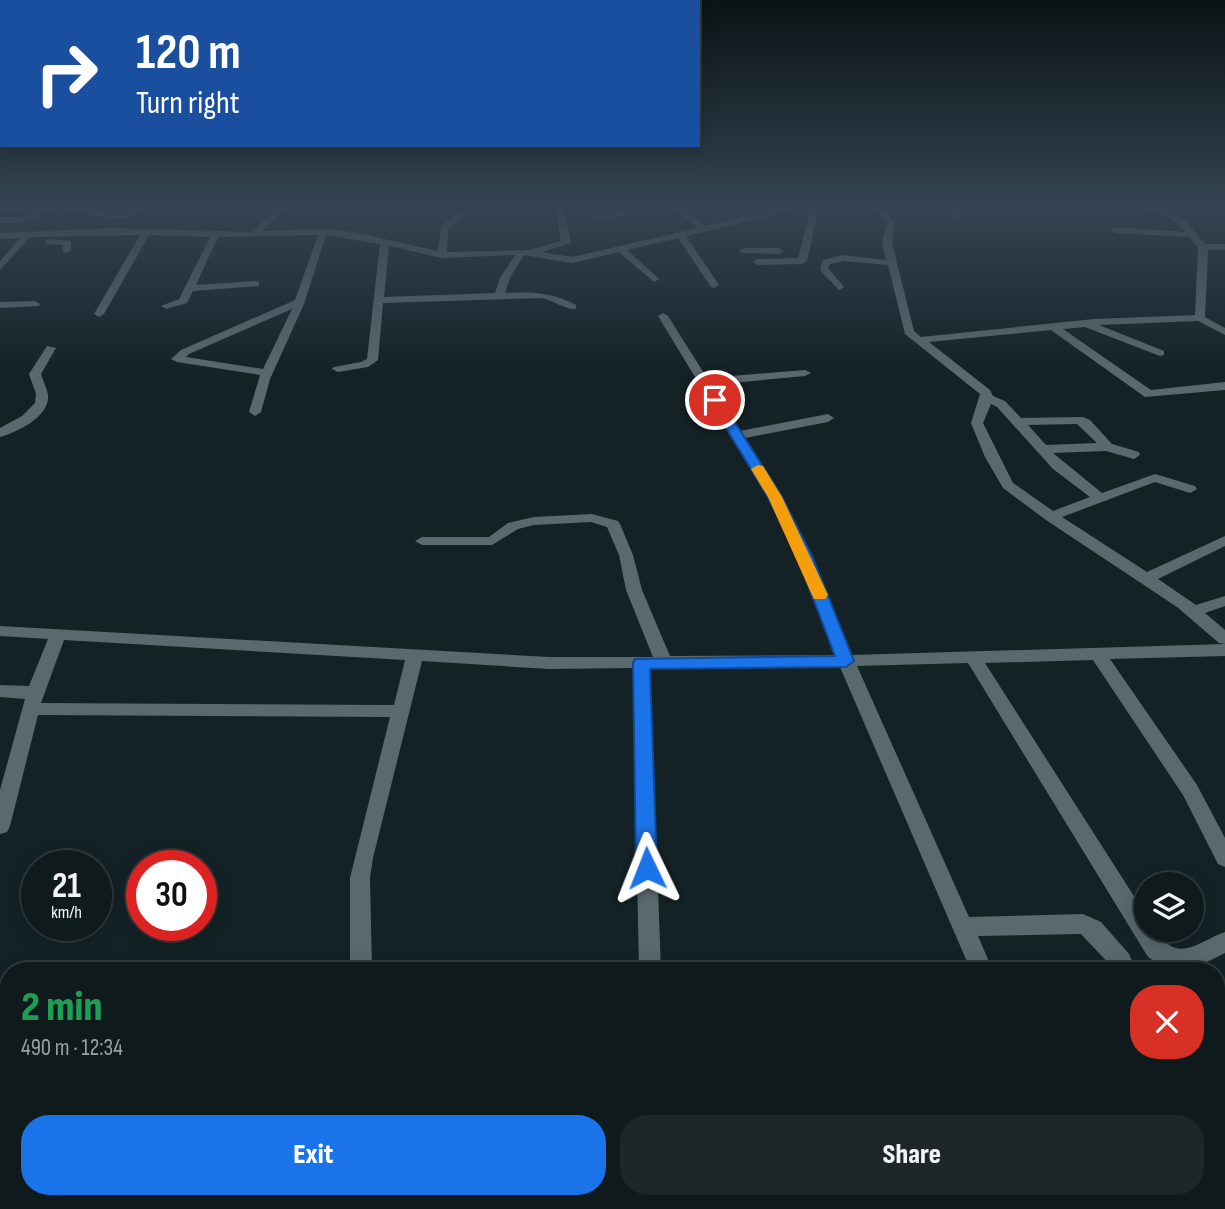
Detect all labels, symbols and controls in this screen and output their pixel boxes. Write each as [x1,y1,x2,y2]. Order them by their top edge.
text: 120 m [136,24,241,83]
icon: right [21,28,112,119]
text: Turn right [136,84,240,123]
pin [685,370,745,430]
icon: arrive [696,381,734,419]
position arrow [610,831,684,905]
speed limit sign: 30 [126,850,217,941]
text: 21 [52,865,81,908]
map controls [1134,872,1204,942]
button: layers [1134,872,1204,942]
text: km/h [51,902,82,923]
text: 2 min [21,982,102,1033]
button: close [1130,985,1204,1059]
text: 490 m · 12:34 [21,1034,123,1062]
button: Exit [21,1115,606,1195]
button: Share [620,1115,1204,1195]

